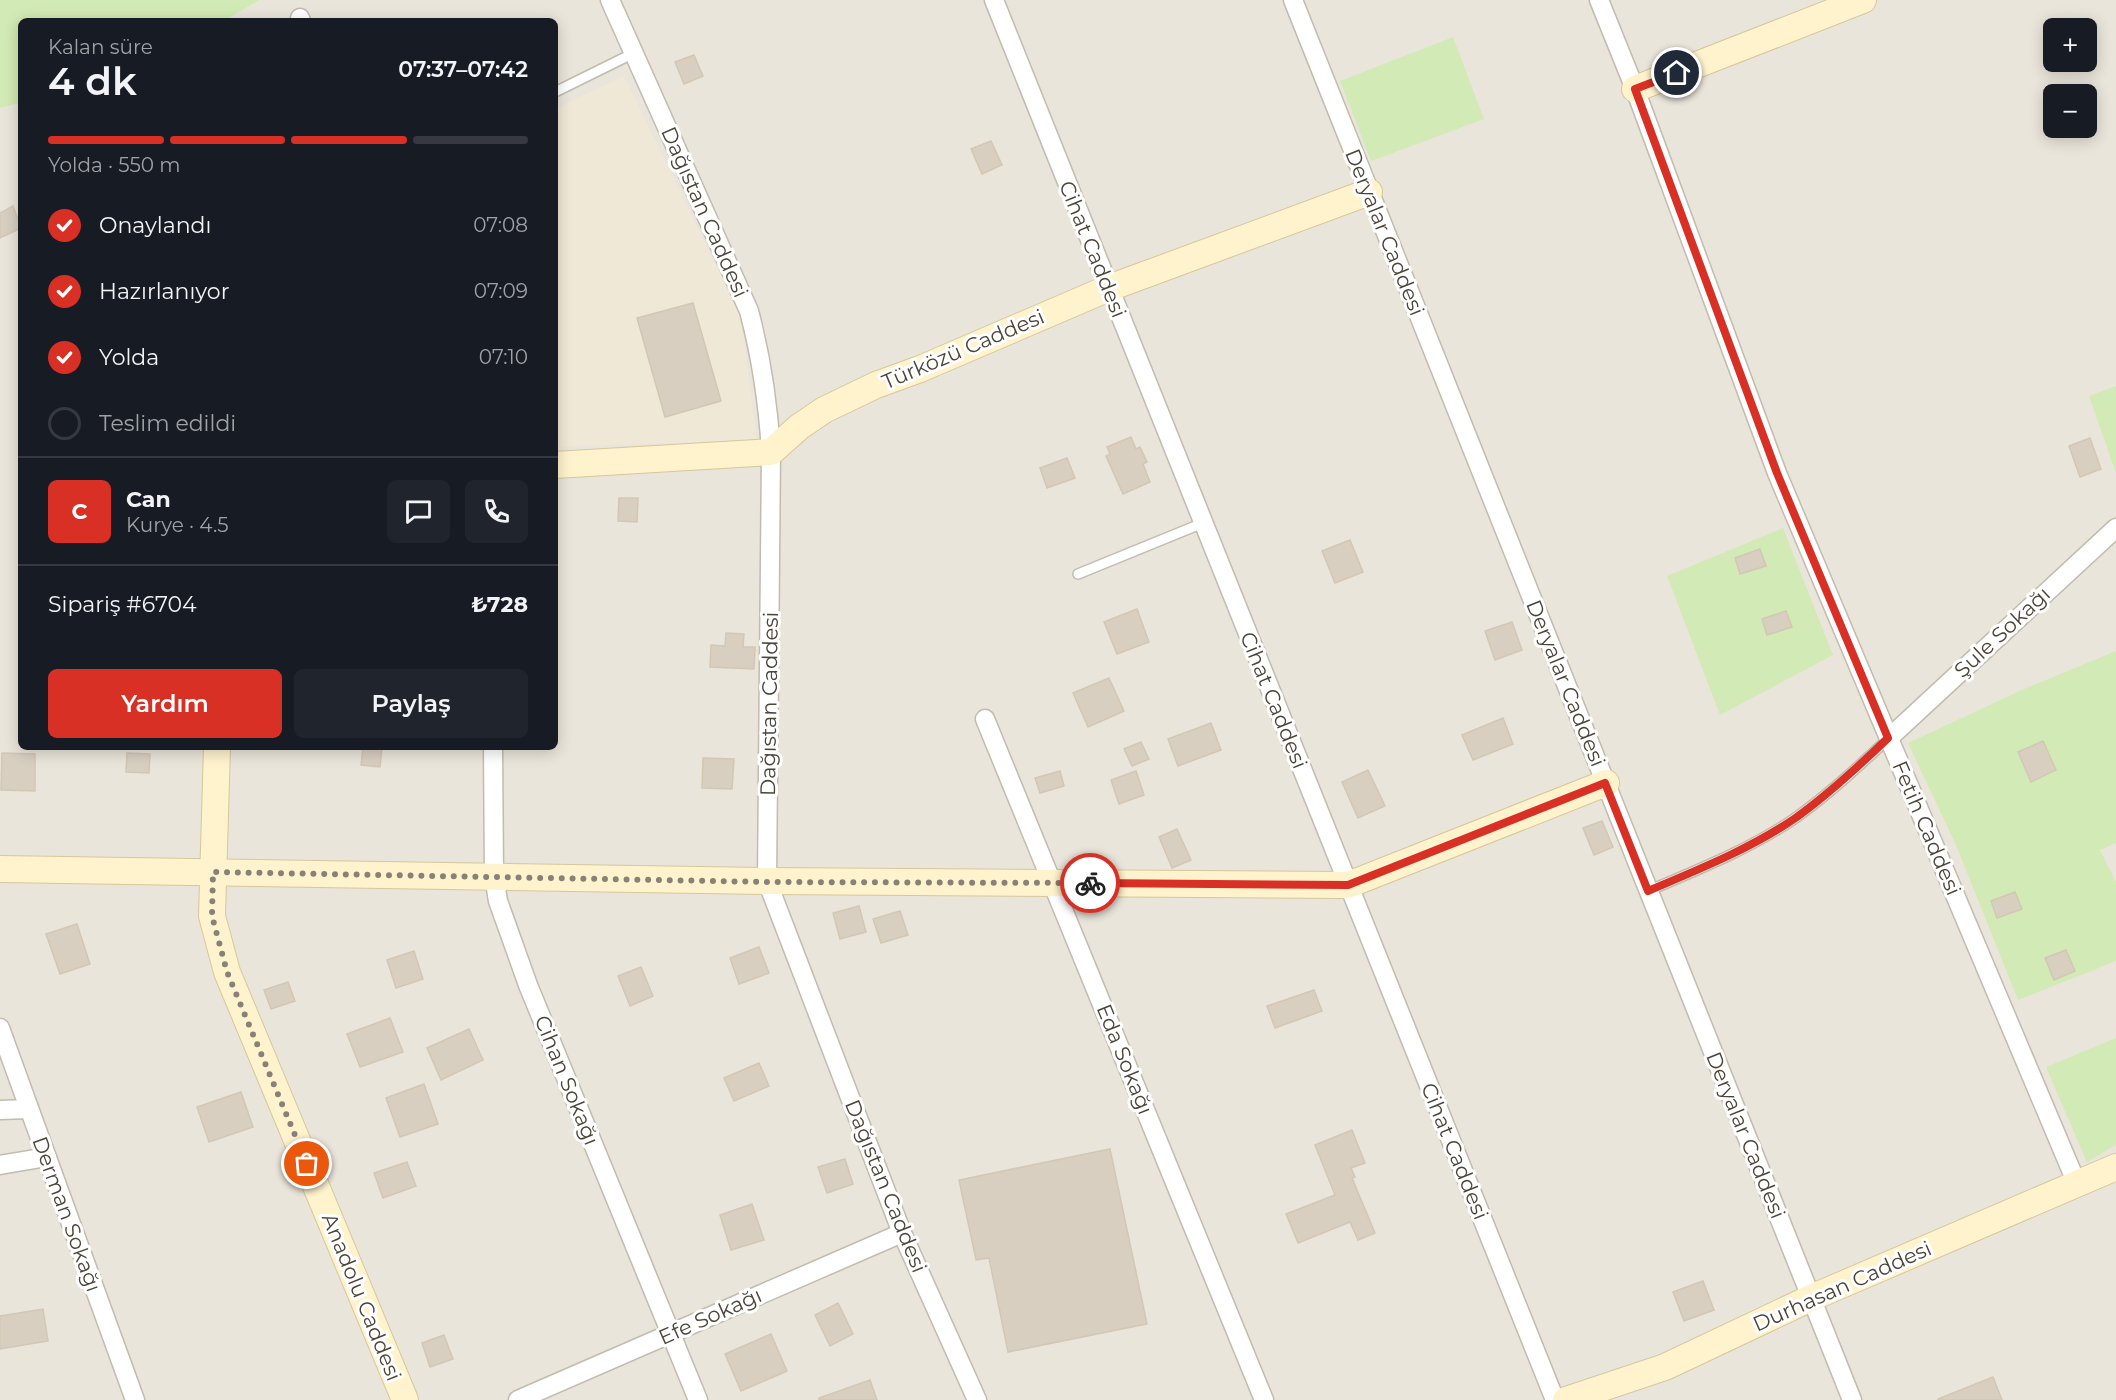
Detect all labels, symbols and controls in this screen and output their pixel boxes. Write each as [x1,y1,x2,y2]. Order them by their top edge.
map controls [2043,18,2097,138]
button: + [2043,18,2097,72]
text: Kalan süre [48,35,153,59]
pin [1651,47,1702,98]
text: 07:37–07:42 [398,56,528,83]
icon: home [1660,56,1693,89]
text: 4 dk [48,57,137,105]
button: − [2043,84,2097,138]
street label: Dağıstan Caddesi [656,123,754,301]
street label: Deryalar Caddesi [1340,145,1430,319]
text: Yolda · 550 m [48,153,181,177]
street label: Cihat Caddesi [1054,177,1132,321]
icon: check [48,209,81,242]
text: Onaylandı [99,212,211,239]
text: 07:08 [473,213,528,237]
icon: check [48,275,81,308]
text: Hazırlanıyor [99,278,229,305]
text: 07:09 [474,279,528,303]
street label: Türközü Caddesi [878,304,1048,394]
icon: check [48,341,81,374]
text: Yolda [99,344,159,371]
text: 07:10 [479,345,528,369]
text: Teslim edildi [99,410,236,437]
button: chat [387,480,450,543]
button: phone [465,480,528,543]
text: Can [126,486,171,513]
text: C [72,498,87,525]
text: Kurye · 4.5 [126,513,229,537]
street label: Şule Sokağı [1949,581,2055,683]
text: Sipariş #6704 [48,591,197,618]
text: ₺728 [471,591,528,618]
street label: Deryalar Caddesi [1521,596,1611,770]
street label: Dağıstan Caddesi [755,612,783,796]
street label: Cihat Caddesi [1235,628,1313,772]
button: Yardım [48,669,282,738]
button: Paylaş [294,669,528,738]
street label: Fetih Caddesi [1887,757,1967,899]
courier [1060,853,1120,913]
icon: bike [1074,867,1107,900]
street label: Eda Sokağı [1092,1000,1158,1118]
street label: Cihan Sokağı [530,1011,604,1149]
street label: Deryalar Caddesi [1701,1048,1791,1222]
street label: Cihat Caddesi [1416,1079,1494,1223]
street label: Dağıstan Caddesi [840,1096,932,1276]
street label: Derman Sokağı [27,1133,107,1295]
pin [281,1138,332,1189]
icon: bag [290,1147,323,1180]
street label: Anadolu Caddesi [317,1210,407,1384]
street label: Durhasan Caddesi [1749,1235,1935,1337]
street label: Efe Sokağı [655,1282,765,1350]

